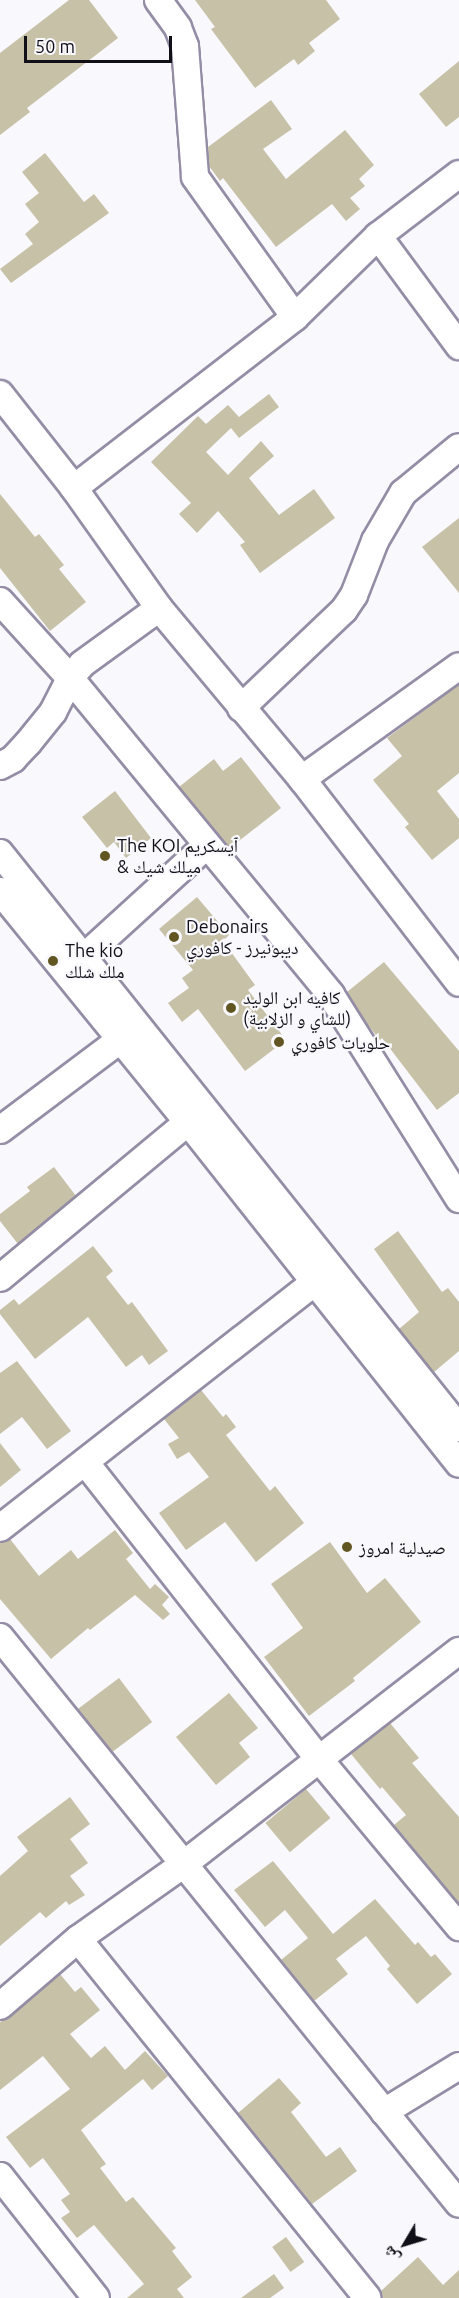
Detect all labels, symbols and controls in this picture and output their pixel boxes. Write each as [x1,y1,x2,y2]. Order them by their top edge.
scale bar [27,24,176,62]
text: 50 m [35,36,75,56]
place label: The KOI ٱيسكريم & ميلك شيك [117,835,238,878]
marker: The KOI ٱيسكريم & ميلك شيك [98,849,112,863]
place label: Debonairs ديبونيرز - كافوري [186,916,298,958]
marker: Debonairs ديبونيرز - كافوري [167,930,181,944]
place label: The kio ملك شلك [65,940,124,982]
marker: The kio ملك شلك [46,954,60,968]
place label: كافيه ابن الوليد (للشاي و الزلابية) [243,987,351,1030]
marker: كافيه ابن الوليد (للشاي و الزلابية) [224,1001,238,1015]
place label: حلويات كافوري [291,1031,390,1053]
marker: حلويات كافوري [272,1035,286,1049]
place label: صيدلية امروز [359,1536,446,1558]
marker: صيدلية امروز [340,1540,354,1554]
north arrow [375,2214,435,2274]
text: ش [379,2243,403,2267]

